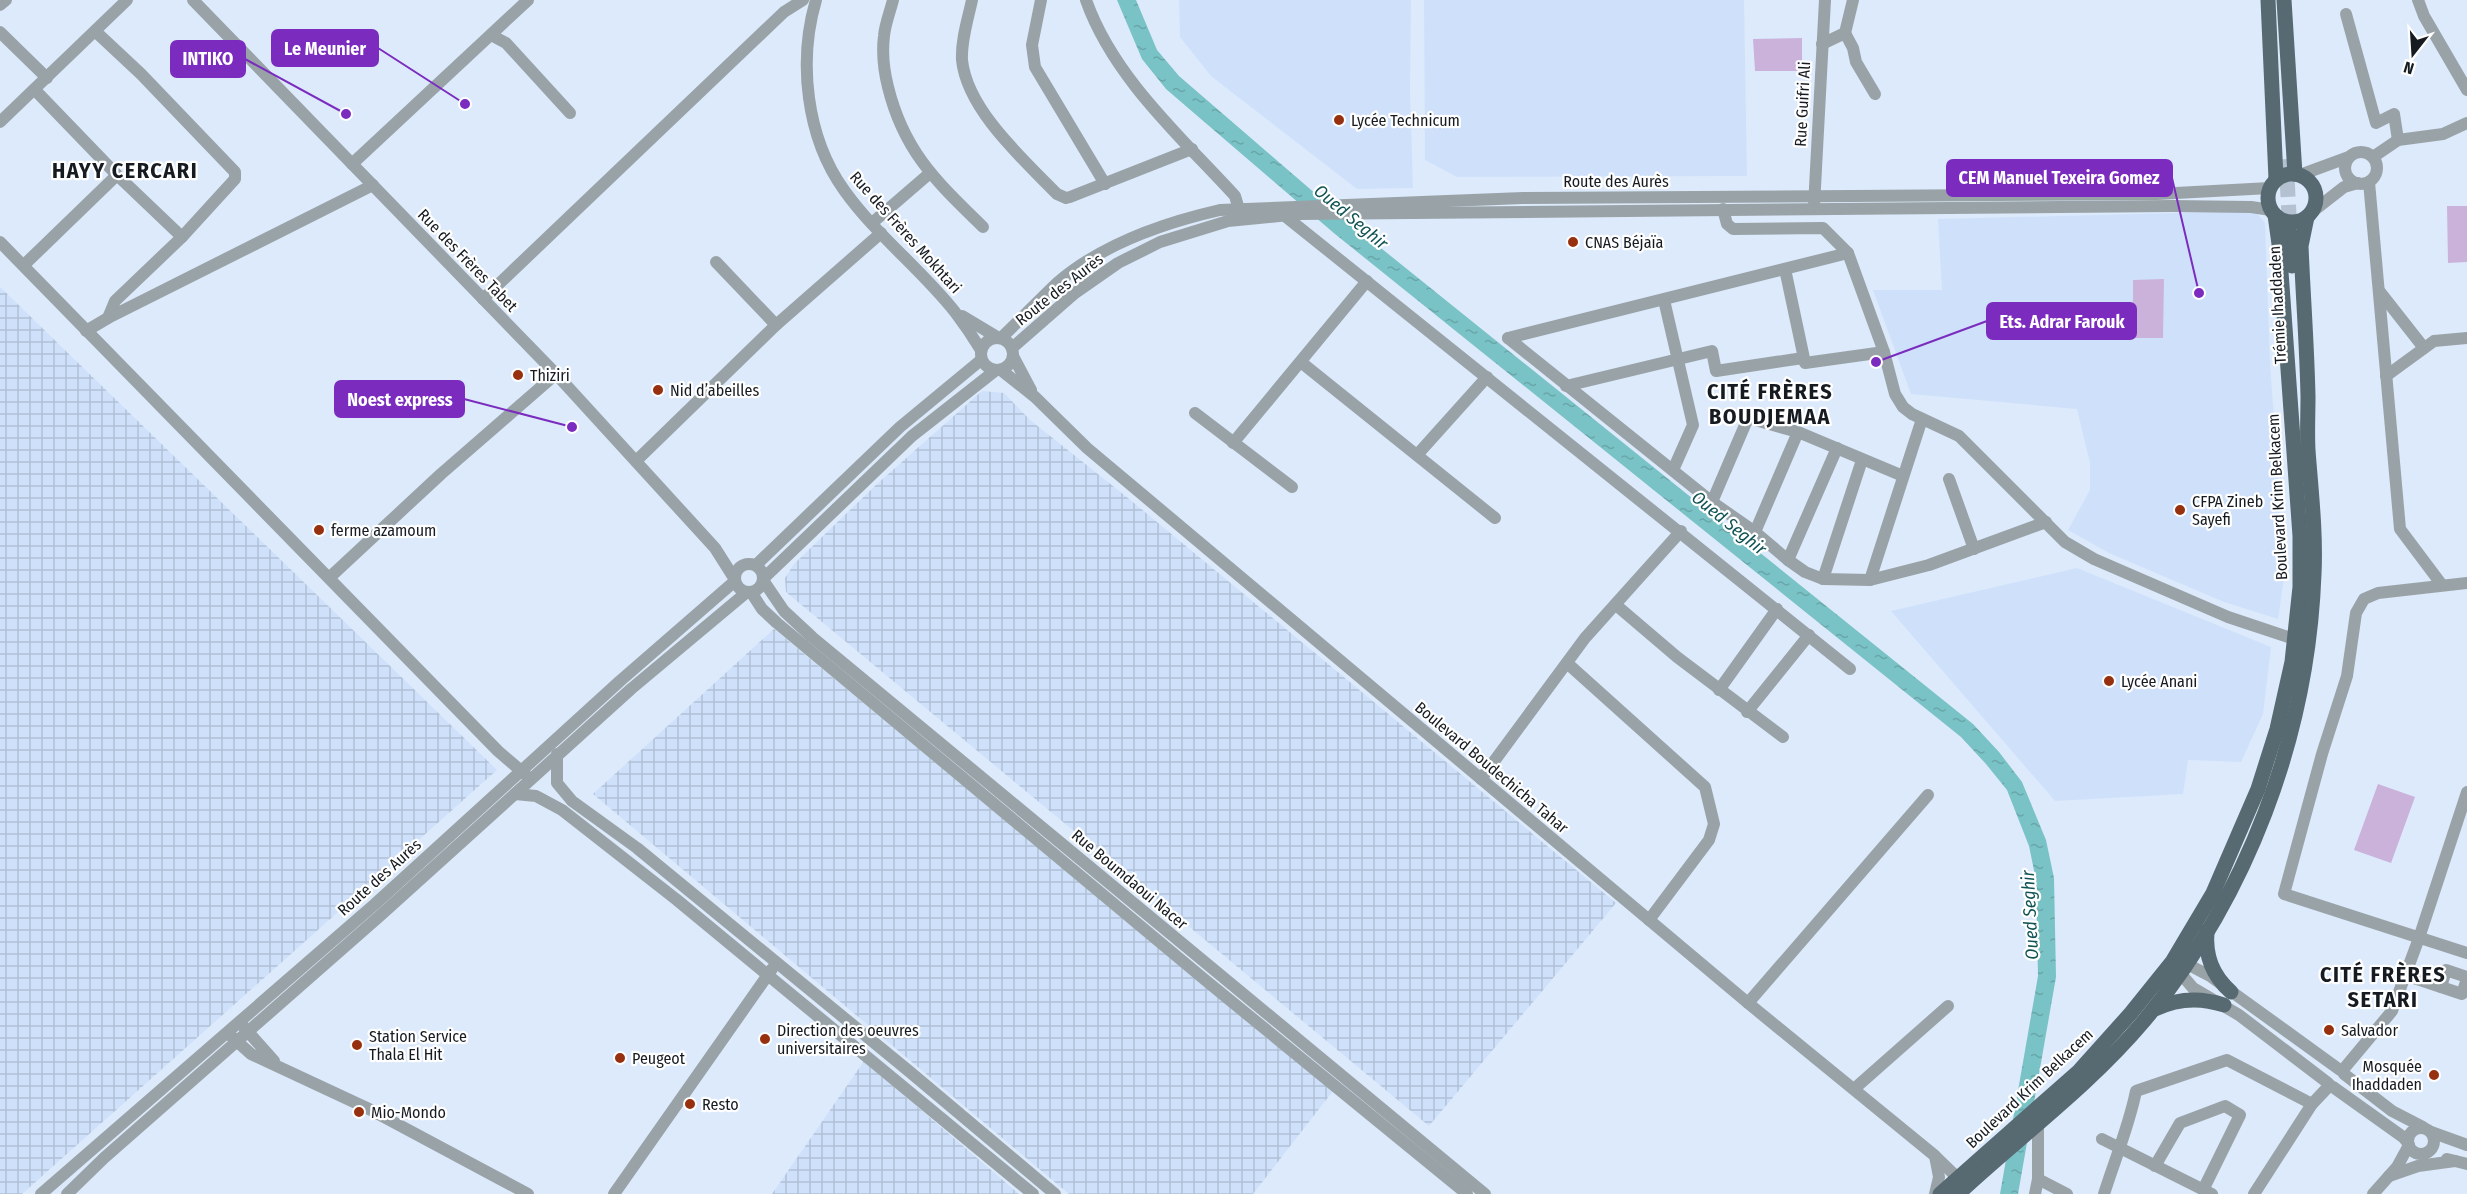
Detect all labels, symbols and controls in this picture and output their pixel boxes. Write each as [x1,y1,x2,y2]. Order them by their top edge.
north arrow [2383,24,2443,84]
callout: Le Meunier [272,30,378,66]
text: Le Meunier [284,38,366,60]
callout: INTIKO [171,41,245,77]
text: INTIKO [183,48,233,70]
text: N [2401,57,2416,78]
street label: Rue Guifri Ali [1791,61,1814,147]
place label: Lycée Technicum [1351,111,1460,130]
marker: Lycée Technicum [1332,113,1346,127]
district label: HAYY CERCARI [52,157,198,184]
callout: CEM Manuel Texeira Gomez [1947,160,2172,196]
text: CEM Manuel Texeira Gomez [1958,167,2160,189]
street label: Rue des Frères Mokhtari [846,168,965,297]
street label: Route des Aurès [1563,172,1669,191]
water label: Oued Seghir [1310,180,1393,255]
street label: Rue des Frères Tabet [414,205,522,316]
place label: CNAS Béjaïa [1585,233,1664,252]
marker: CNAS Béjaïa [1566,235,1580,249]
street label: Trémie Ihaddaden [2265,245,2290,365]
street label: Route des Aurès [1012,249,1107,329]
callout: Ets. Adrar Farouk [1987,303,2136,339]
text: Ets. Adrar Farouk [1999,311,2125,333]
place label: Thiziri [530,366,570,385]
marker: Thiziri [511,368,525,382]
district label: CITÉ FRÈRES BOUDJEMAA [1707,378,1833,430]
callout: Noest express [335,381,464,417]
place label: Nid d’abeilles [670,381,759,400]
marker: Nid d’abeilles [651,383,665,397]
text: Noest express [347,389,453,411]
street label: Boulevard Krim Belkacem [2264,413,2291,581]
water label: Oued Seghir [1687,486,1771,560]
place label: CFPA Zineb Sayefi [2192,492,2263,529]
marker: CFPA Zineb Sayefi [2173,503,2187,517]
place label: ferme azamoum [331,521,436,540]
marker: ferme azamoum [312,523,326,537]
place label: Lycée Anani [2121,672,2197,691]
marker: Lycée Anani [2102,674,2116,688]
street label: Boulevard Boudechicha Tahar [1411,698,1572,837]
street label: Rue Boumdaoui Nacer [1068,825,1192,934]
street label: Route des Aurès [334,835,425,920]
water label: Oued Seghir [2017,869,2043,960]
district label: CITÉ FRÈRES SETARI [2320,961,2446,1013]
place label: Direction des oeuvres universitaires [777,1021,919,1058]
place label: Salvador [2341,1021,2398,1040]
marker: Salvador [2322,1023,2336,1037]
street label: Boulevard Krim Belkacem [1962,1025,2097,1152]
place label: Station Service Thala El Hit [369,1027,467,1064]
marker: Direction des oeuvres universitaires [758,1032,772,1046]
marker: Station Service Thala El Hit [350,1038,364,1052]
place label: Peugeot [632,1049,686,1068]
marker: Peugeot [613,1051,627,1065]
place label: Mosquée Ihaddaden [2352,1057,2422,1094]
marker: Mosquée Ihaddaden [2427,1068,2441,1082]
place label: Resto [702,1095,739,1114]
marker: Resto [683,1097,697,1111]
place label: Mio-Mondo [371,1103,446,1122]
marker: Mio-Mondo [352,1105,366,1119]

